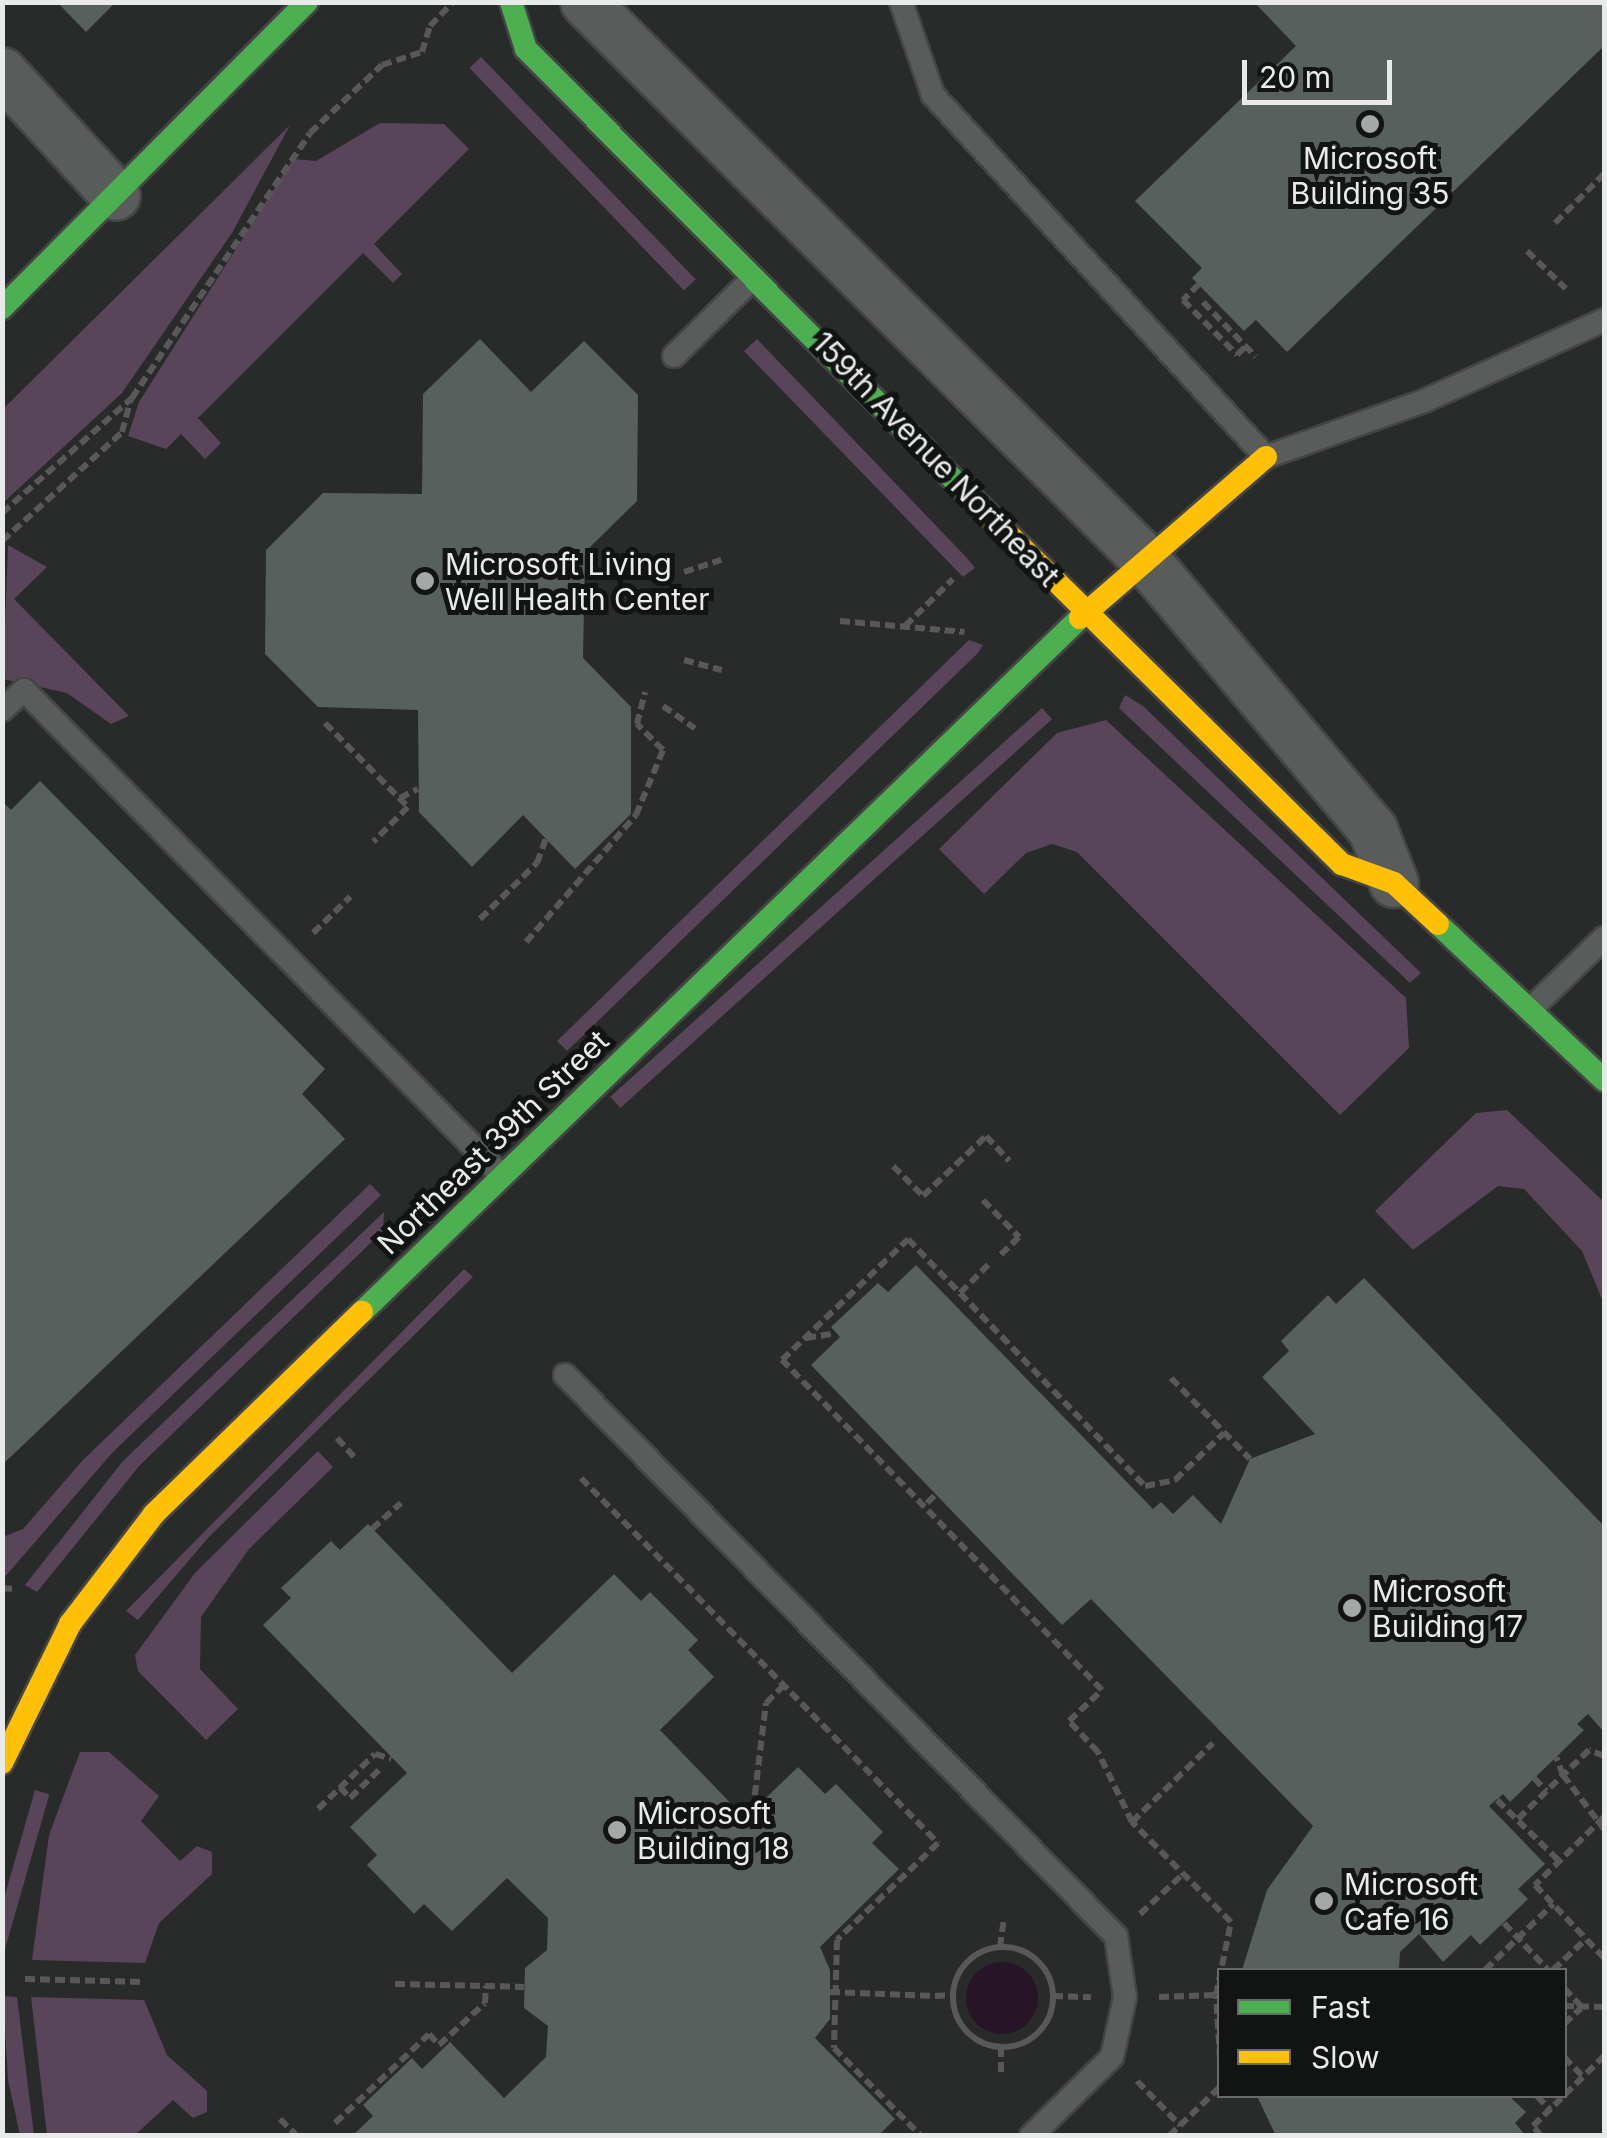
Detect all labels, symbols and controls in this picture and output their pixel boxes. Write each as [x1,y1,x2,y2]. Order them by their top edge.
scale bar [1247,40,1397,102]
text: 20 m [1259,59,1331,95]
marker: Microsoft Building 35 [1359,113,1381,135]
place label: Microsoft Building 35 [1291,140,1449,210]
street label: 159th Avenue Northeast [805,324,1067,594]
place label: Microsoft Living Well Health Center [445,546,710,616]
marker: Microsoft Living Well Health Center [414,570,436,592]
street label: Northeast 39th Street [370,1022,616,1262]
place label: Microsoft Building 17 [1372,1573,1523,1644]
marker: Microsoft Building 17 [1341,1597,1363,1619]
place label: Microsoft Building 18 [637,1795,790,1866]
marker: Microsoft Building 18 [606,1819,628,1841]
place label: Microsoft Cafe 16 [1344,1866,1478,1936]
marker: Microsoft Cafe 16 [1313,1890,1335,1912]
legend [1217,1968,1567,2098]
text: Fast [1311,1989,1370,2025]
text: Slow [1311,2039,1380,2075]

